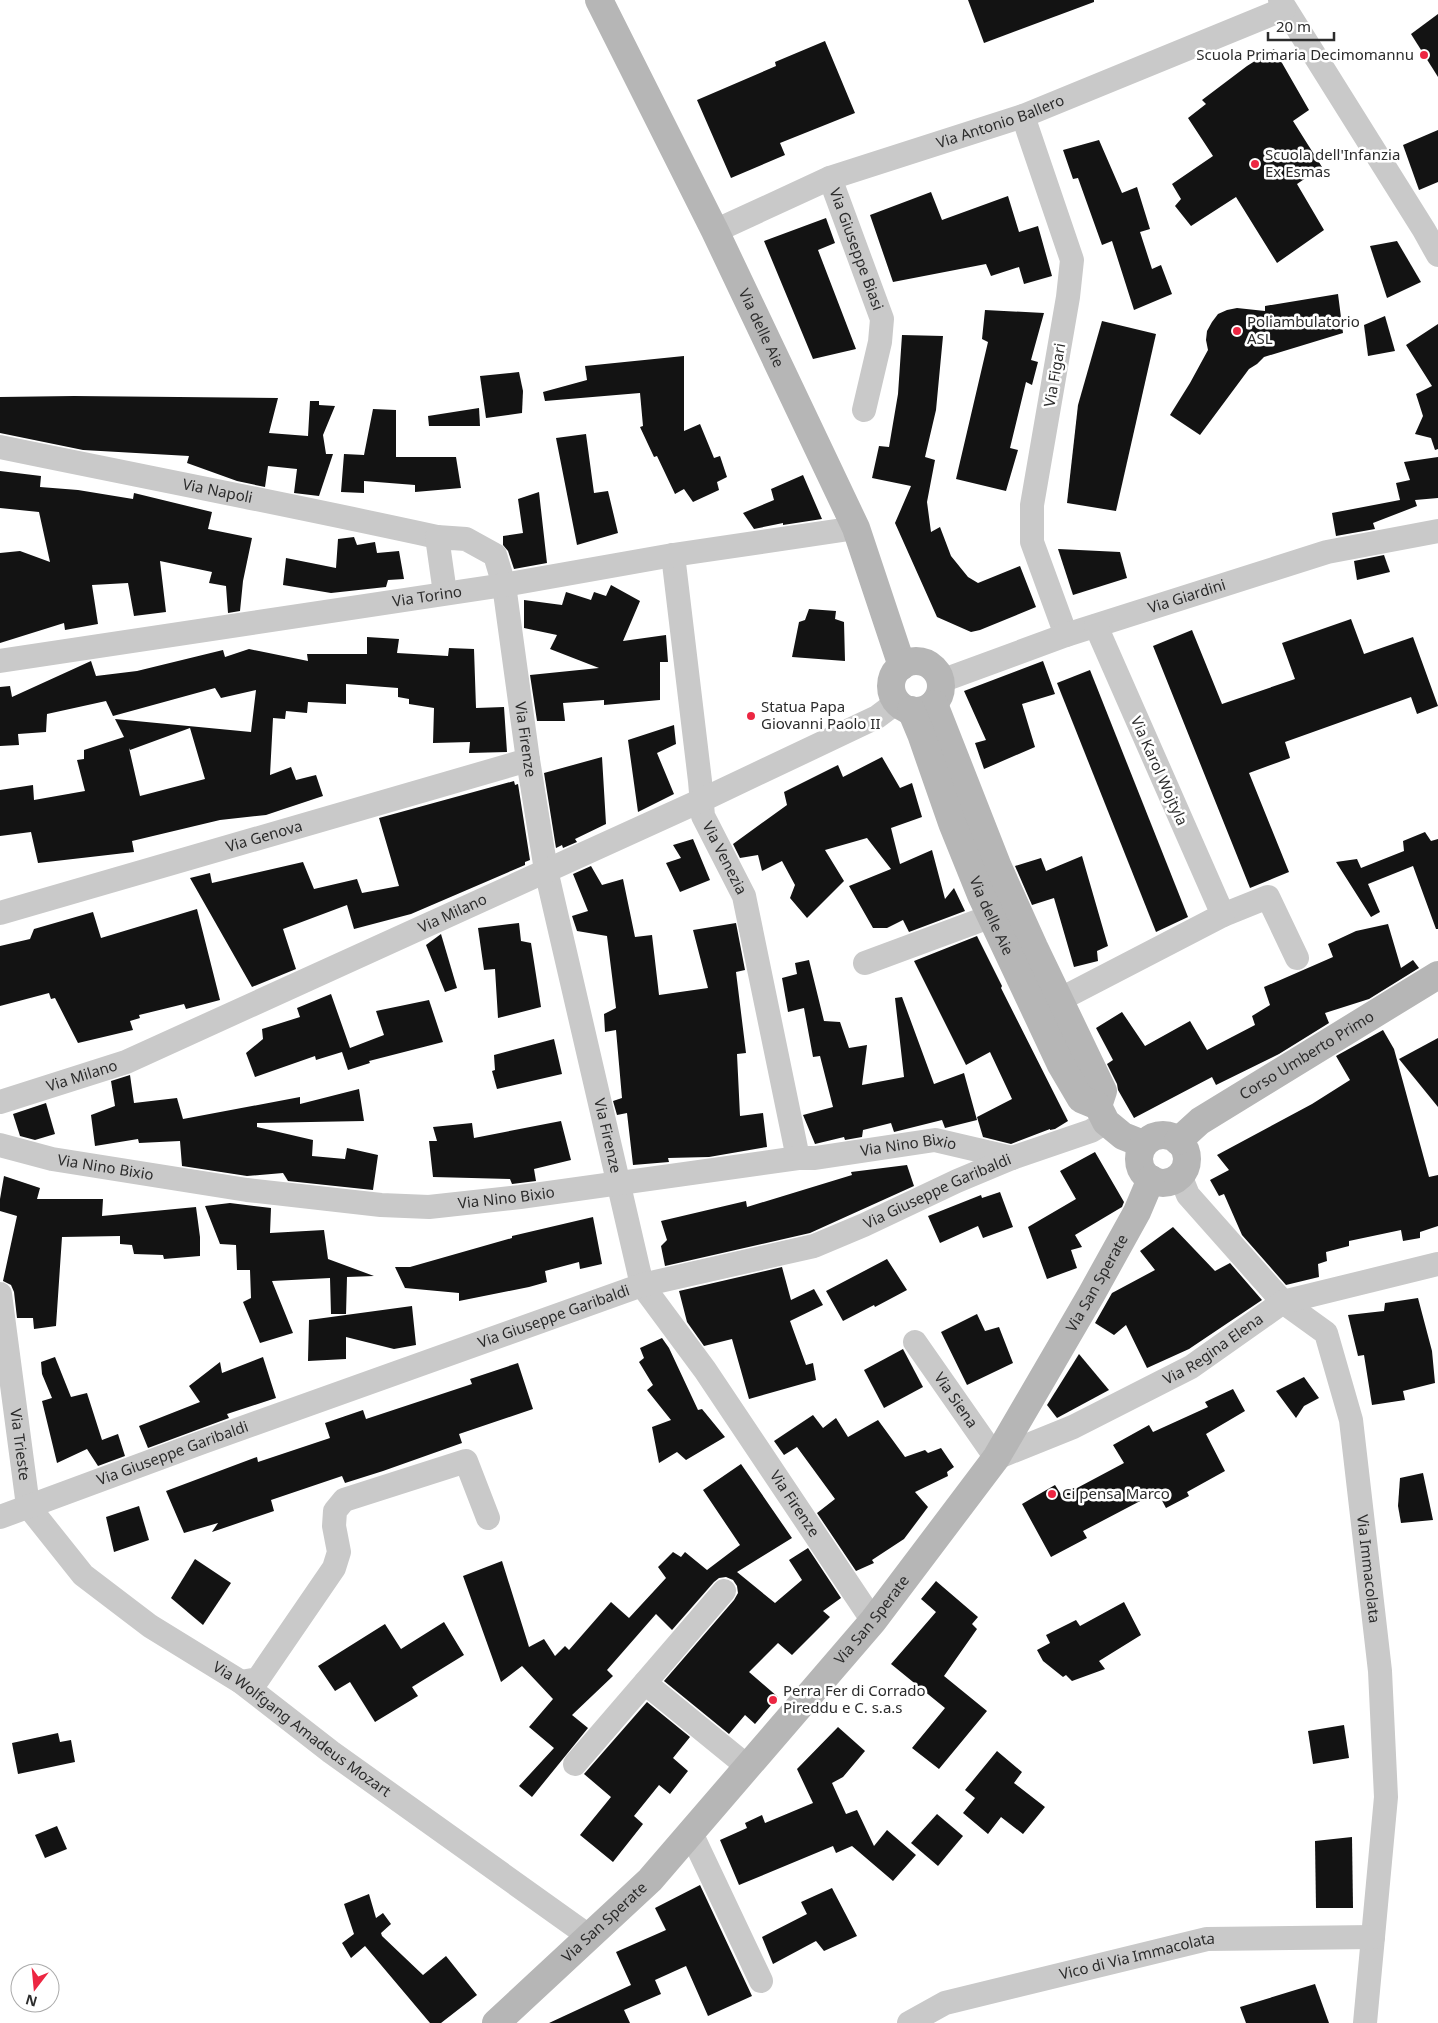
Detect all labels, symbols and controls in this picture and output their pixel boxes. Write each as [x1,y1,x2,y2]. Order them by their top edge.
scale bar [1268,10,1334,42]
text: 20 m [1276,16,1311,36]
place label: Scuola Primaria Decimomannu [1196,44,1414,64]
marker: Scuola Primaria Decimomannu [1418,49,1430,61]
street label: Via Antonio Ballero [934,89,1067,152]
place label: Scuola dell'Infanzia Ex Esmas [1265,144,1400,181]
marker: Scuola dell'Infanzia Ex Esmas [1249,158,1261,170]
street label: Via Giuseppe Biasi [826,185,889,313]
street label: Via delle Aie [735,285,789,370]
place label: Poliambulatorio ASL [1247,311,1360,348]
marker: Poliambulatorio ASL [1231,325,1243,337]
street label: Via Figari [1039,341,1069,408]
street label: Via Napoli [181,473,255,507]
street label: Via Giardini [1145,574,1228,617]
street label: Via Torino [391,580,463,611]
place label: Statua Papa Giovanni Paolo II [761,696,881,733]
street label: Via Firenze [511,700,542,779]
marker: Statua Papa Giovanni Paolo II [745,710,757,722]
street label: Via Karol Wojtyla [1127,713,1193,828]
street label: Via Genova [223,815,304,856]
street label: Via Venezia [698,818,752,897]
street label: Via delle Aie [965,873,1019,958]
street label: Via Milano [415,888,490,937]
street label: Corso Umberto Primo [1235,1006,1377,1104]
street label: Via Milano [44,1054,120,1096]
street label: Via Firenze [590,1096,627,1175]
street label: Via Nino Bixio [859,1129,959,1160]
street label: Via Nino Bixio [56,1149,155,1184]
street label: Via Giuseppe Garibaldi [860,1149,1014,1233]
street label: Via Nino Bixio [457,1181,556,1213]
street label: Via San Sperate [1061,1230,1132,1335]
street label: Via Giuseppe Garibaldi [475,1279,632,1352]
street label: Via Regina Elena [1159,1308,1267,1389]
street label: Via Siena [930,1368,983,1431]
street label: Via Trieste [6,1407,36,1482]
street label: Via Giuseppe Garibaldi [94,1416,251,1489]
street label: Via Firenze [766,1466,825,1540]
place label: Ci pensa Marco [1062,1483,1170,1503]
marker: Ci pensa Marco [1046,1488,1058,1500]
street label: Via Immacolata [1353,1513,1385,1624]
street label: Via San Sperate [829,1571,913,1668]
street label: Via Wolfgang Amadeus Mozart [209,1656,396,1801]
place label: Perra Fer di Corrado Pireddu e C. s.a.s [783,1680,926,1717]
marker: Perra Fer di Corrado Pireddu e C. s.a.s [767,1694,779,1706]
street label: Via San Sperate [557,1877,651,1966]
street label: Vico di Via Immacolata [1057,1928,1215,1984]
north arrow [10,1963,60,2013]
text: N [23,1990,39,2012]

